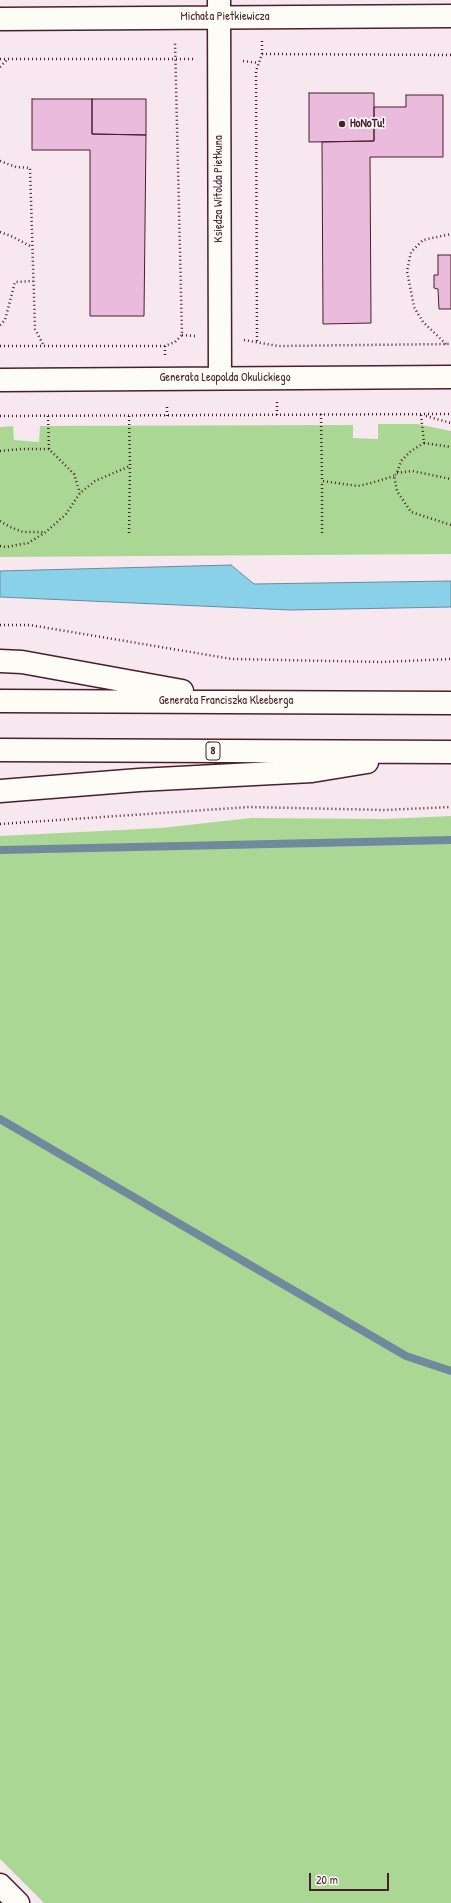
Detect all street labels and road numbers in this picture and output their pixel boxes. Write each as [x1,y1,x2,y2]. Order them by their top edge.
street label: Michała Pietkiewicza [181,10,269,24]
street label: Księdza Witolda Pietkuna [212,135,226,243]
street label: Generała Leopolda Okulickiego [159,371,291,385]
street label: Generała Franciszka Kleeberga [159,694,293,708]
road number: 8 [206,742,220,760]

